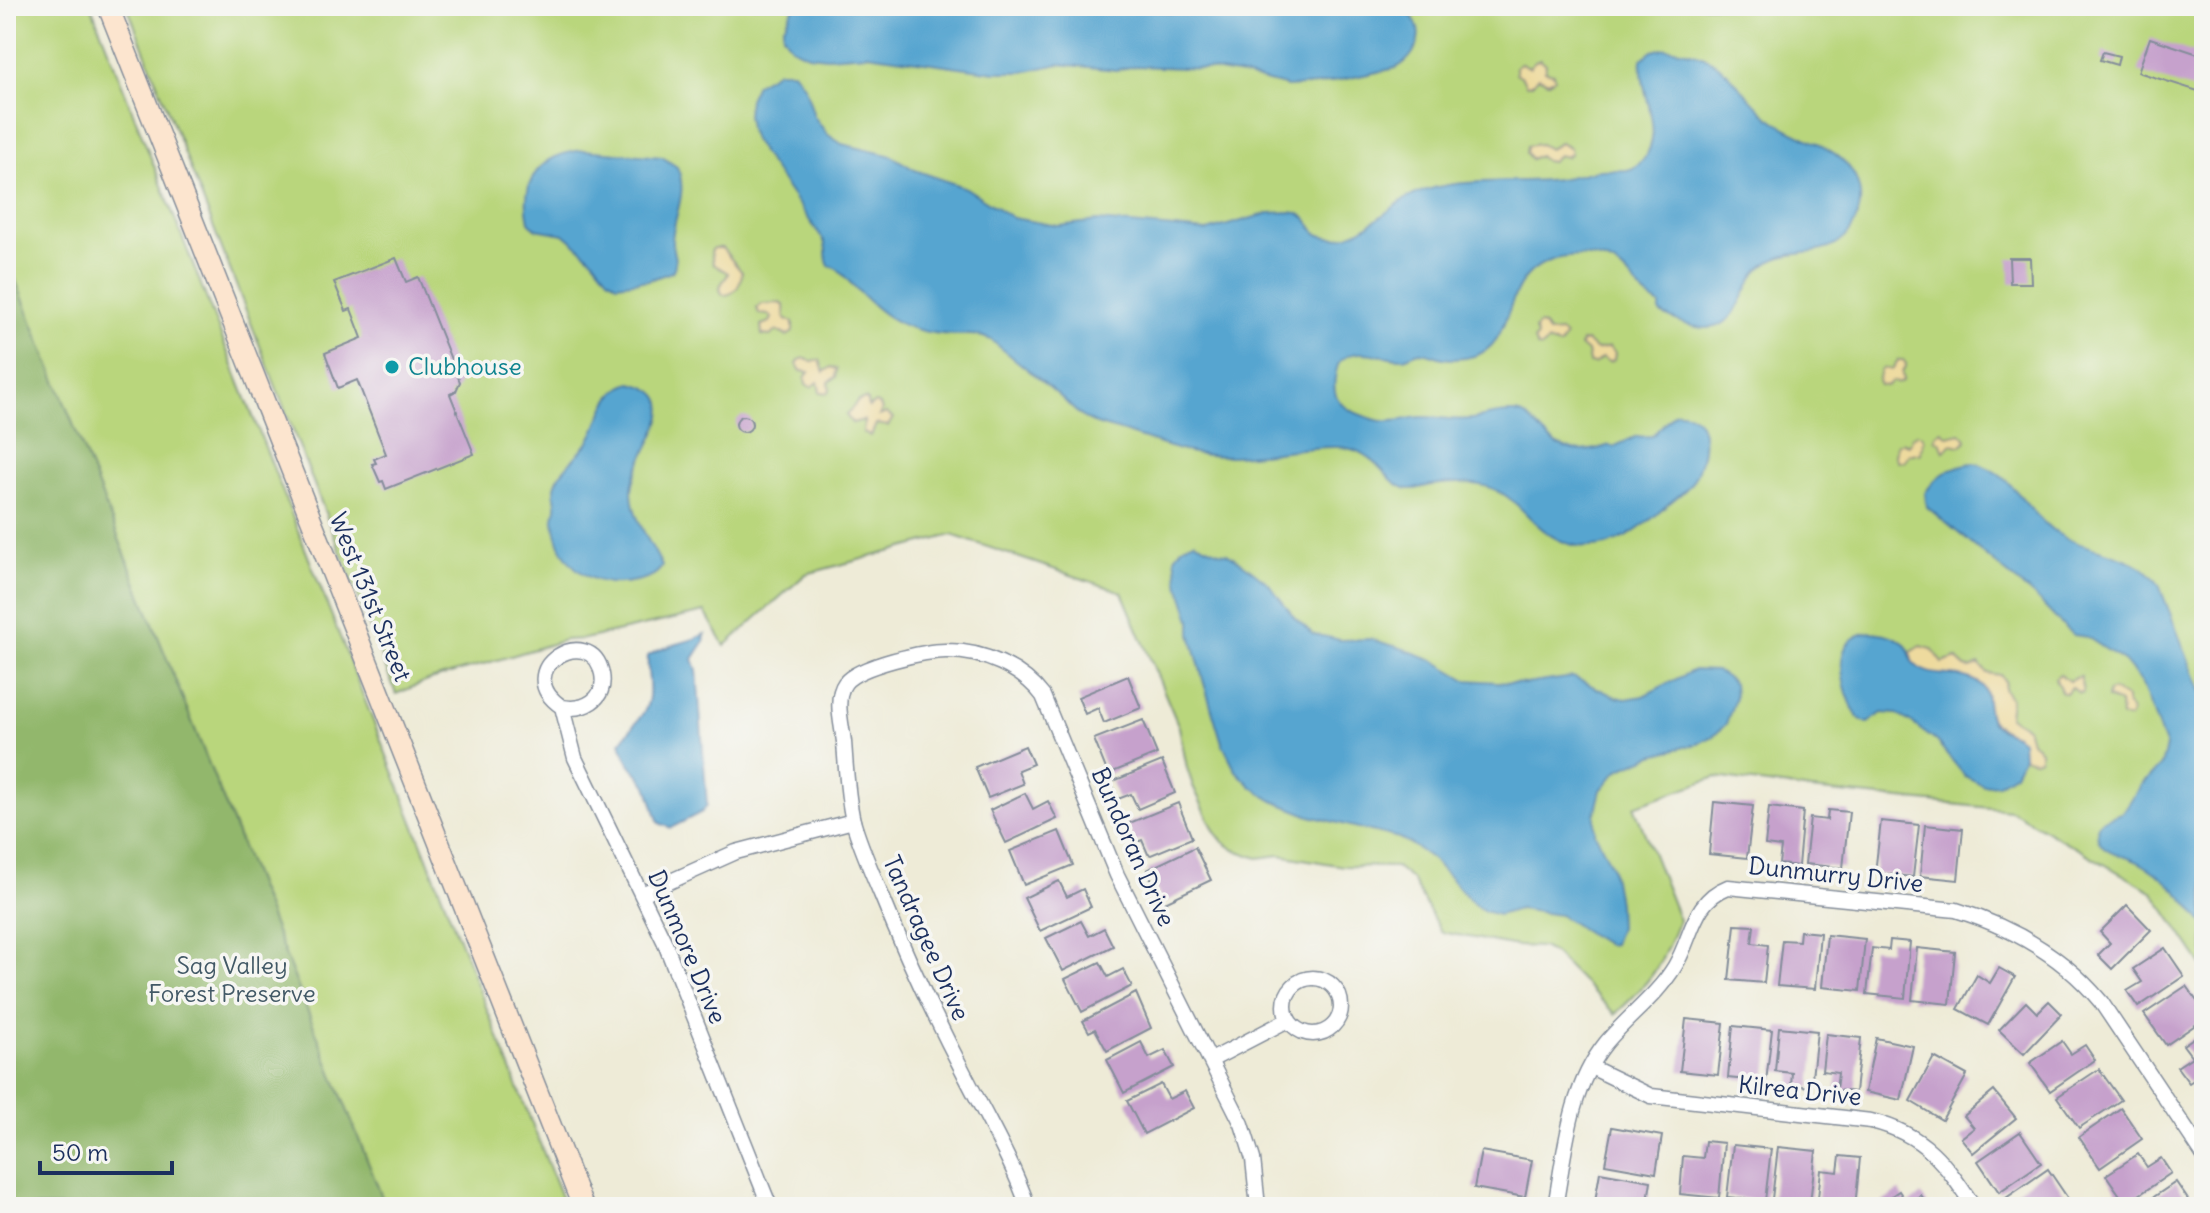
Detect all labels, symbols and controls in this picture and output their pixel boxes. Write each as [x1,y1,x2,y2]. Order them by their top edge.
place label: Clubhouse [408,351,522,381]
marker: Clubhouse [383,358,401,376]
street label: West 131st Street [323,508,419,686]
street label: Bundoran Drive [1085,762,1182,931]
street label: Tandragee Drive [877,850,977,1025]
street label: Dunmurry Drive [1747,850,1925,898]
street label: Dunmore Drive [642,865,734,1028]
park label: Sag Valley Forest Preserve [148,950,316,1008]
street label: Kilrea Drive [1737,1069,1863,1111]
scale bar [40,1125,172,1175]
text: 50 m [52,1137,108,1167]

